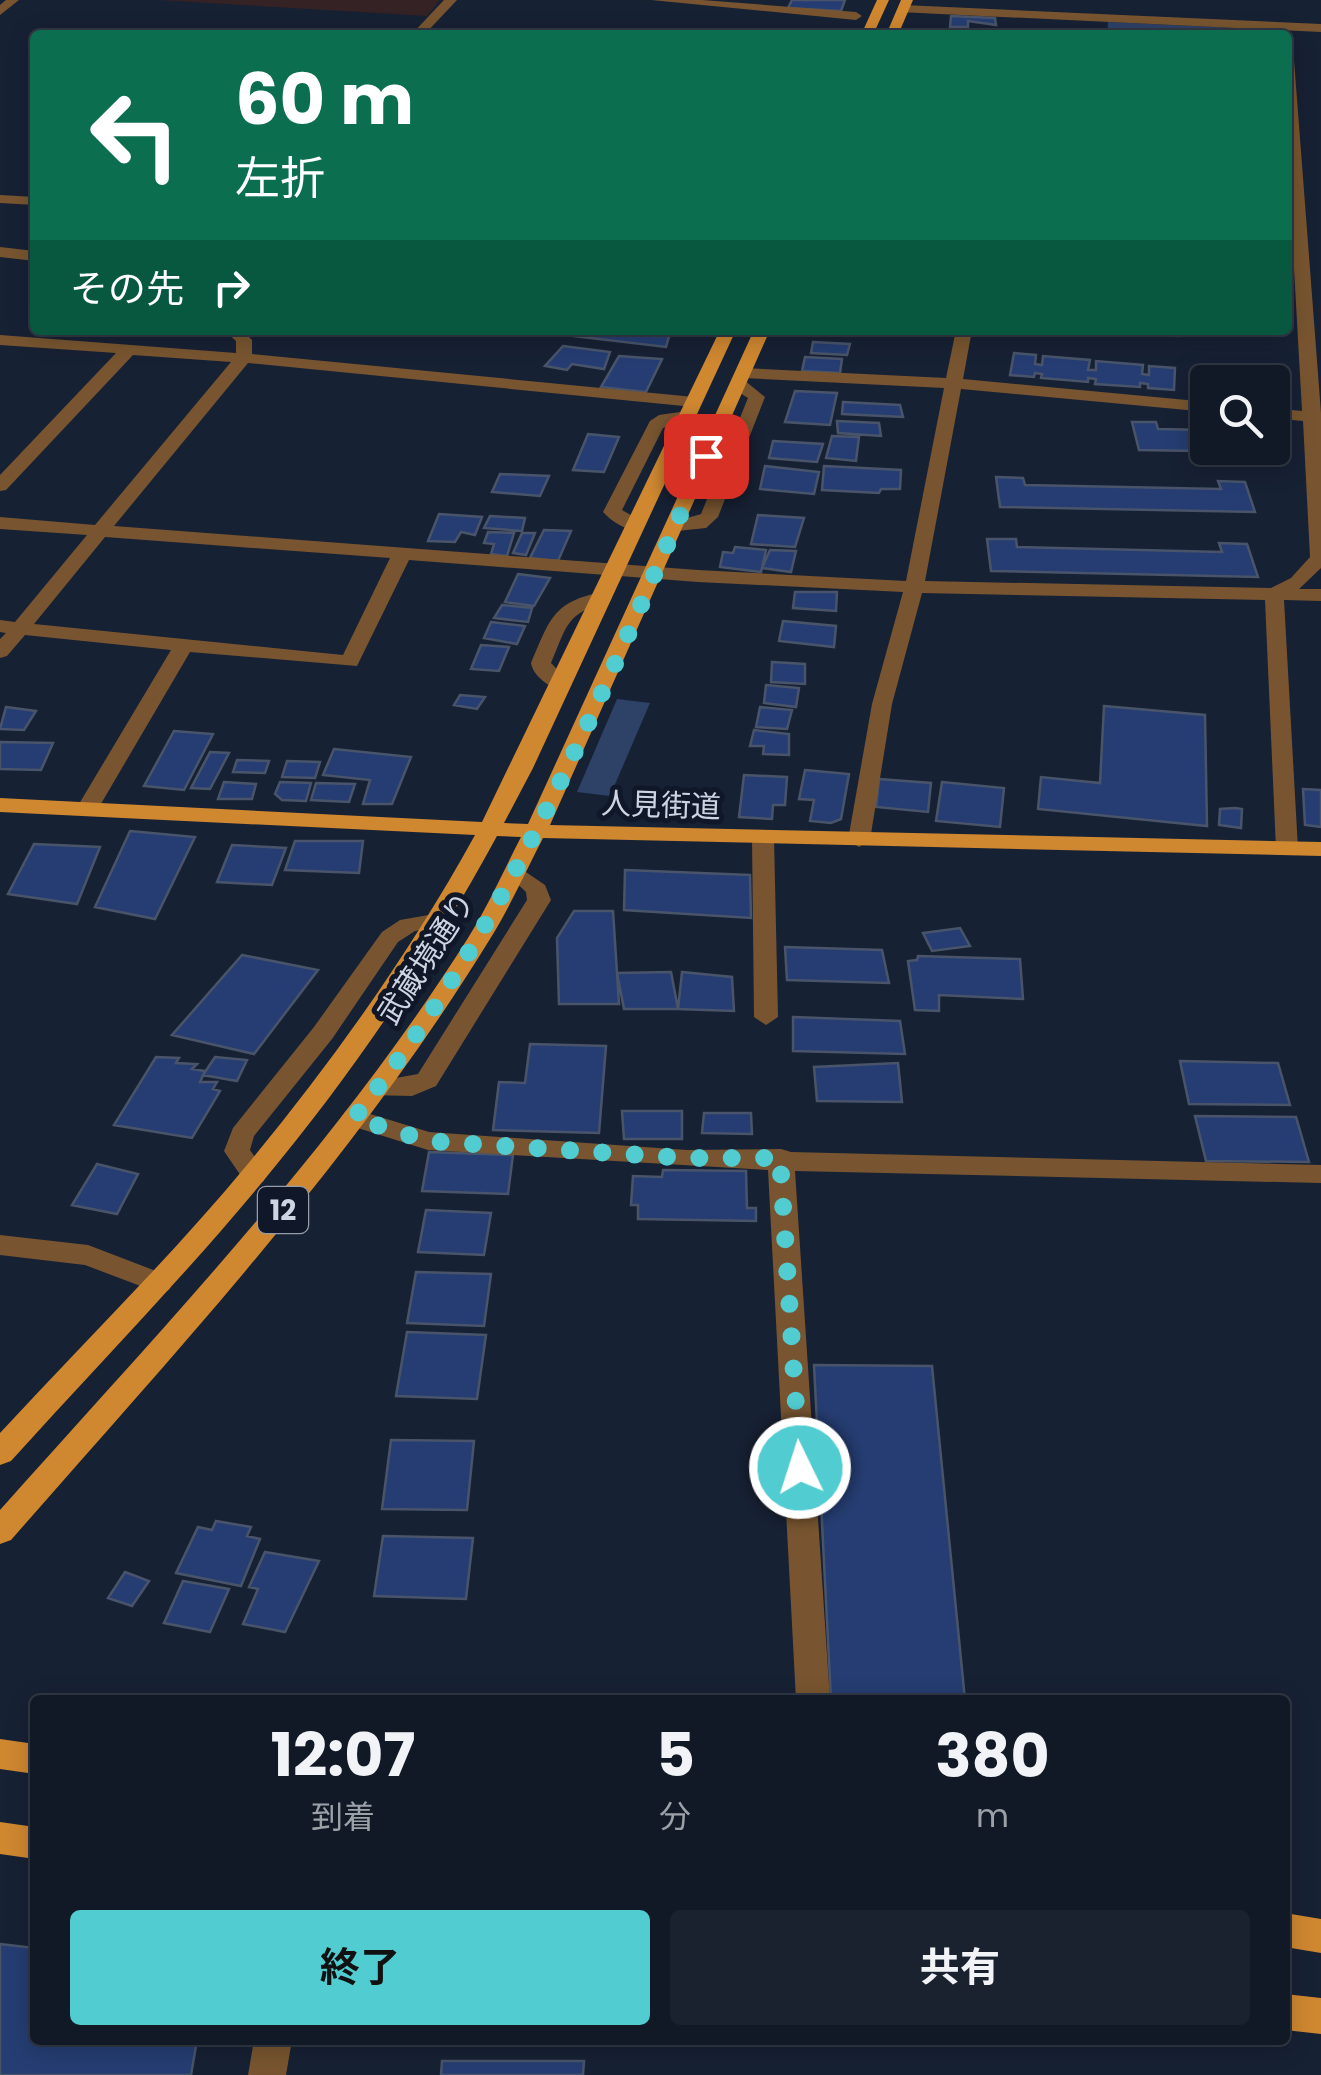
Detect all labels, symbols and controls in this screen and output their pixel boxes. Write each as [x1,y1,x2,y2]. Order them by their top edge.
text: 60 m [235,50,414,149]
icon: left [70,70,200,200]
text: 左折 [235,147,325,210]
icon: right [204,260,259,315]
text: その先 [70,262,184,315]
map controls [1190,365,1290,465]
button: search [1190,365,1290,465]
pin [664,414,749,499]
icon: arrive [679,429,734,484]
street label: 人見街道 [600,781,722,829]
street label: 武蔵境通り [367,883,485,1033]
road number: 12 [258,1187,308,1233]
position arrow [748,1416,852,1520]
text: 12:07 [270,1713,415,1797]
text: 5 [656,1713,695,1797]
text: 380 [935,1714,1050,1798]
text: m [976,1793,1009,1838]
text: 到着 [311,1794,375,1839]
text: 分 [659,1794,691,1839]
button: 終了 [70,1910,650,2025]
button: 共有 [670,1910,1250,2025]

